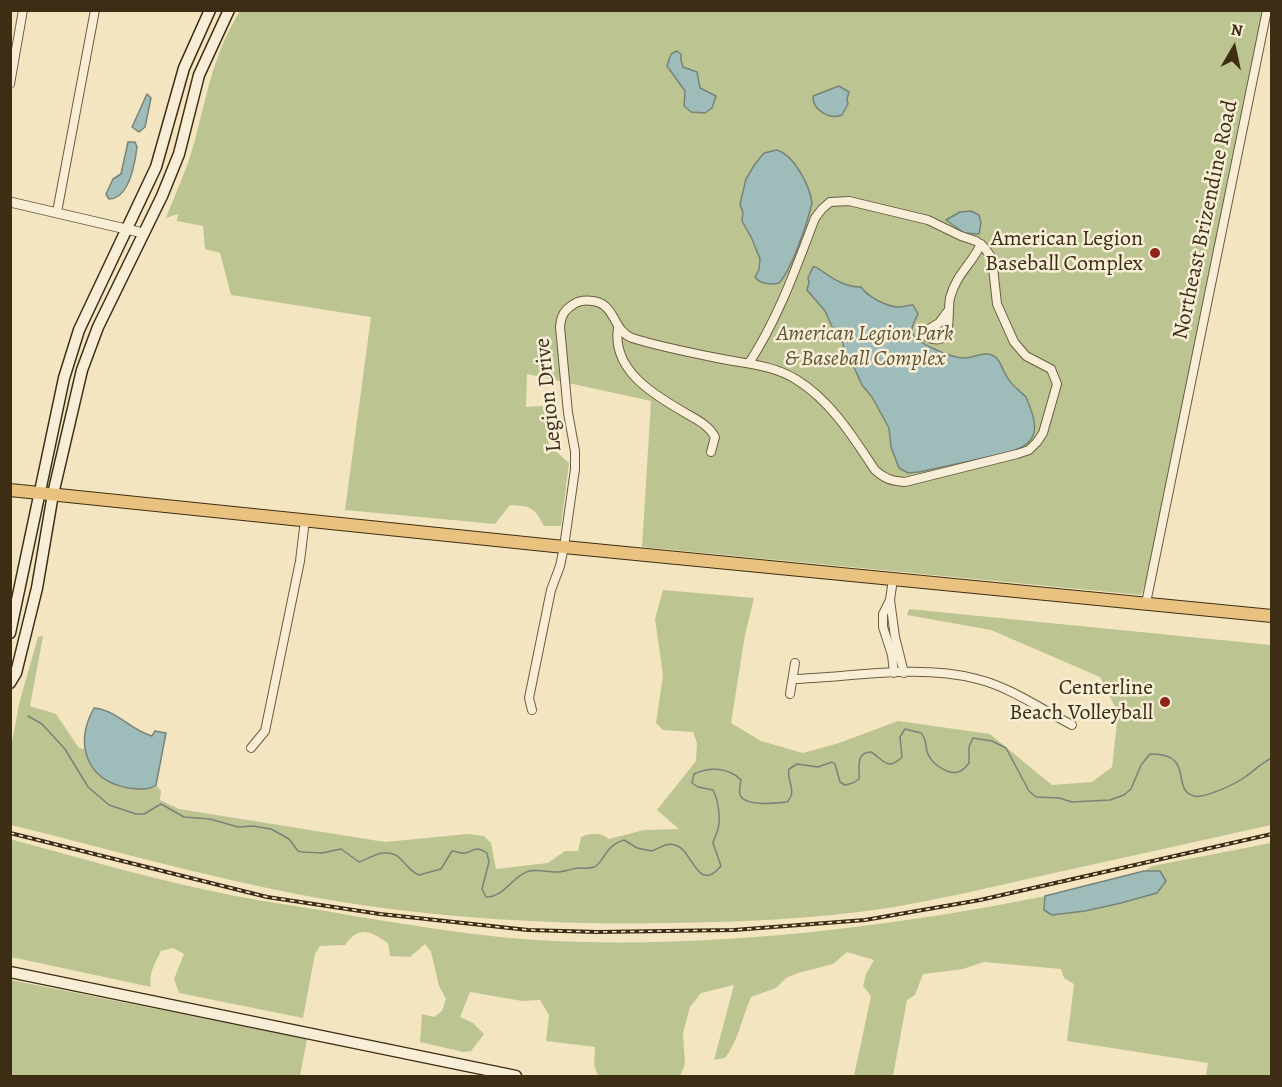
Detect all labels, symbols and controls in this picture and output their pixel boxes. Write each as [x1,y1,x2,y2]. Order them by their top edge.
north arrow [1204,18,1264,78]
text: N [1229,18,1244,42]
street label: Northeast Brizendine Road [1168,98,1244,342]
place label: American Legion Baseball Complex [985,227,1143,278]
marker: American Legion Baseball Complex [1148,246,1162,260]
park label: American Legion Park & Baseball Complex [777,322,953,374]
street label: Legion Drive [530,337,568,453]
place label: Centerline Beach Volleyball [1009,676,1153,728]
marker: Centerline Beach Volleyball [1158,695,1172,709]

